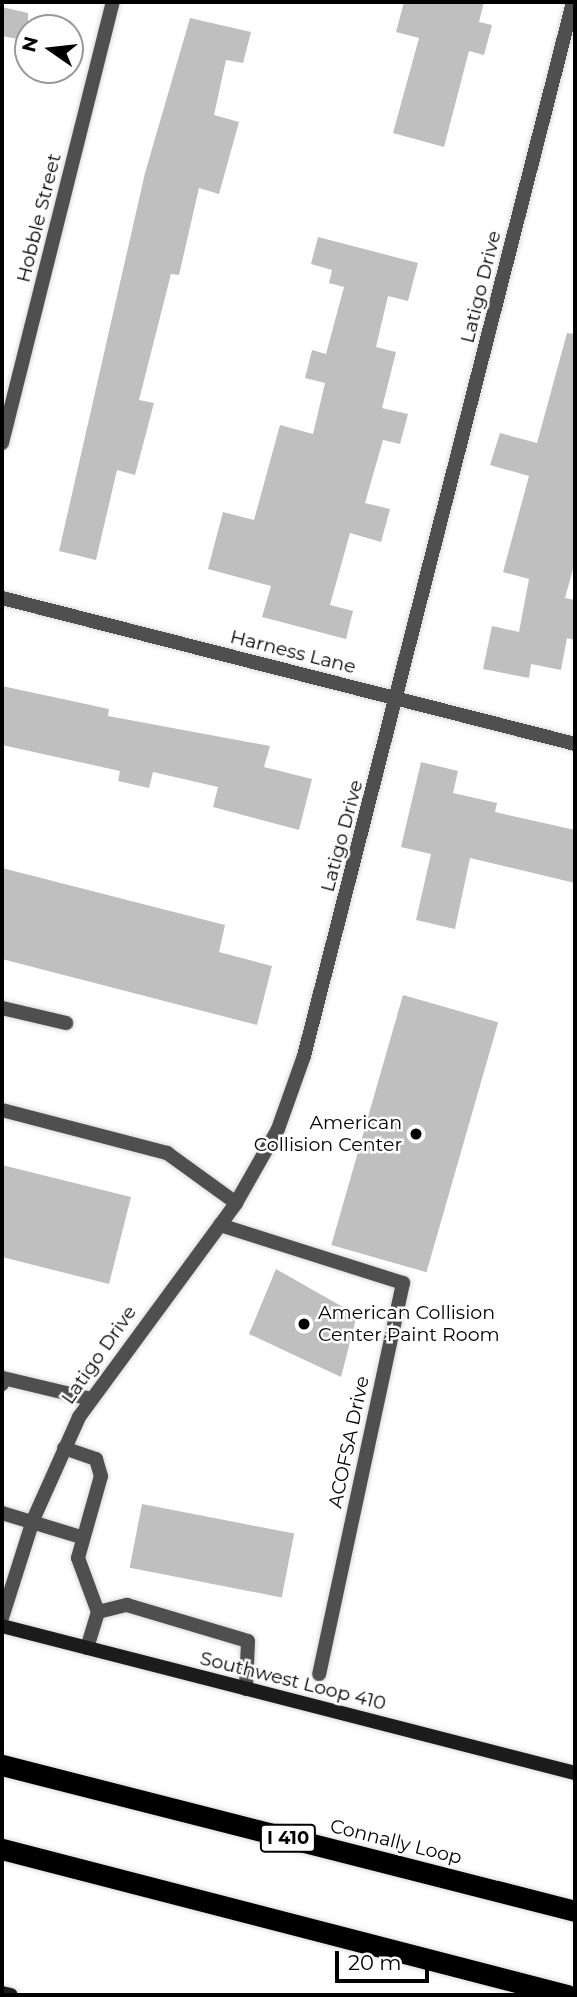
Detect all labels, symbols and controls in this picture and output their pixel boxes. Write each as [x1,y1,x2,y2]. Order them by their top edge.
north arrow [14,14,84,84]
text: N [17,34,43,55]
street label: Hobble Street [12,151,66,285]
street label: Latigo Drive [456,228,506,346]
street label: Harness Lane [228,625,358,679]
street label: Latigo Drive [316,778,368,894]
place label: American Collision Center [254,1112,402,1156]
marker: American Collision Center [408,1126,424,1142]
street label: Latigo Drive [57,1301,141,1409]
place label: American Collision Center Paint Room [318,1302,500,1346]
marker: American Collision Center Paint Room [296,1316,312,1332]
street label: ACOFSA Drive [324,1374,374,1510]
street label: Southwest Loop 410 [198,1647,388,1715]
street label: Connally Loop [328,1815,464,1869]
road number: I 410 [258,1824,318,1852]
scale bar [339,1938,434,1982]
text: 20 m [348,1950,402,1975]

